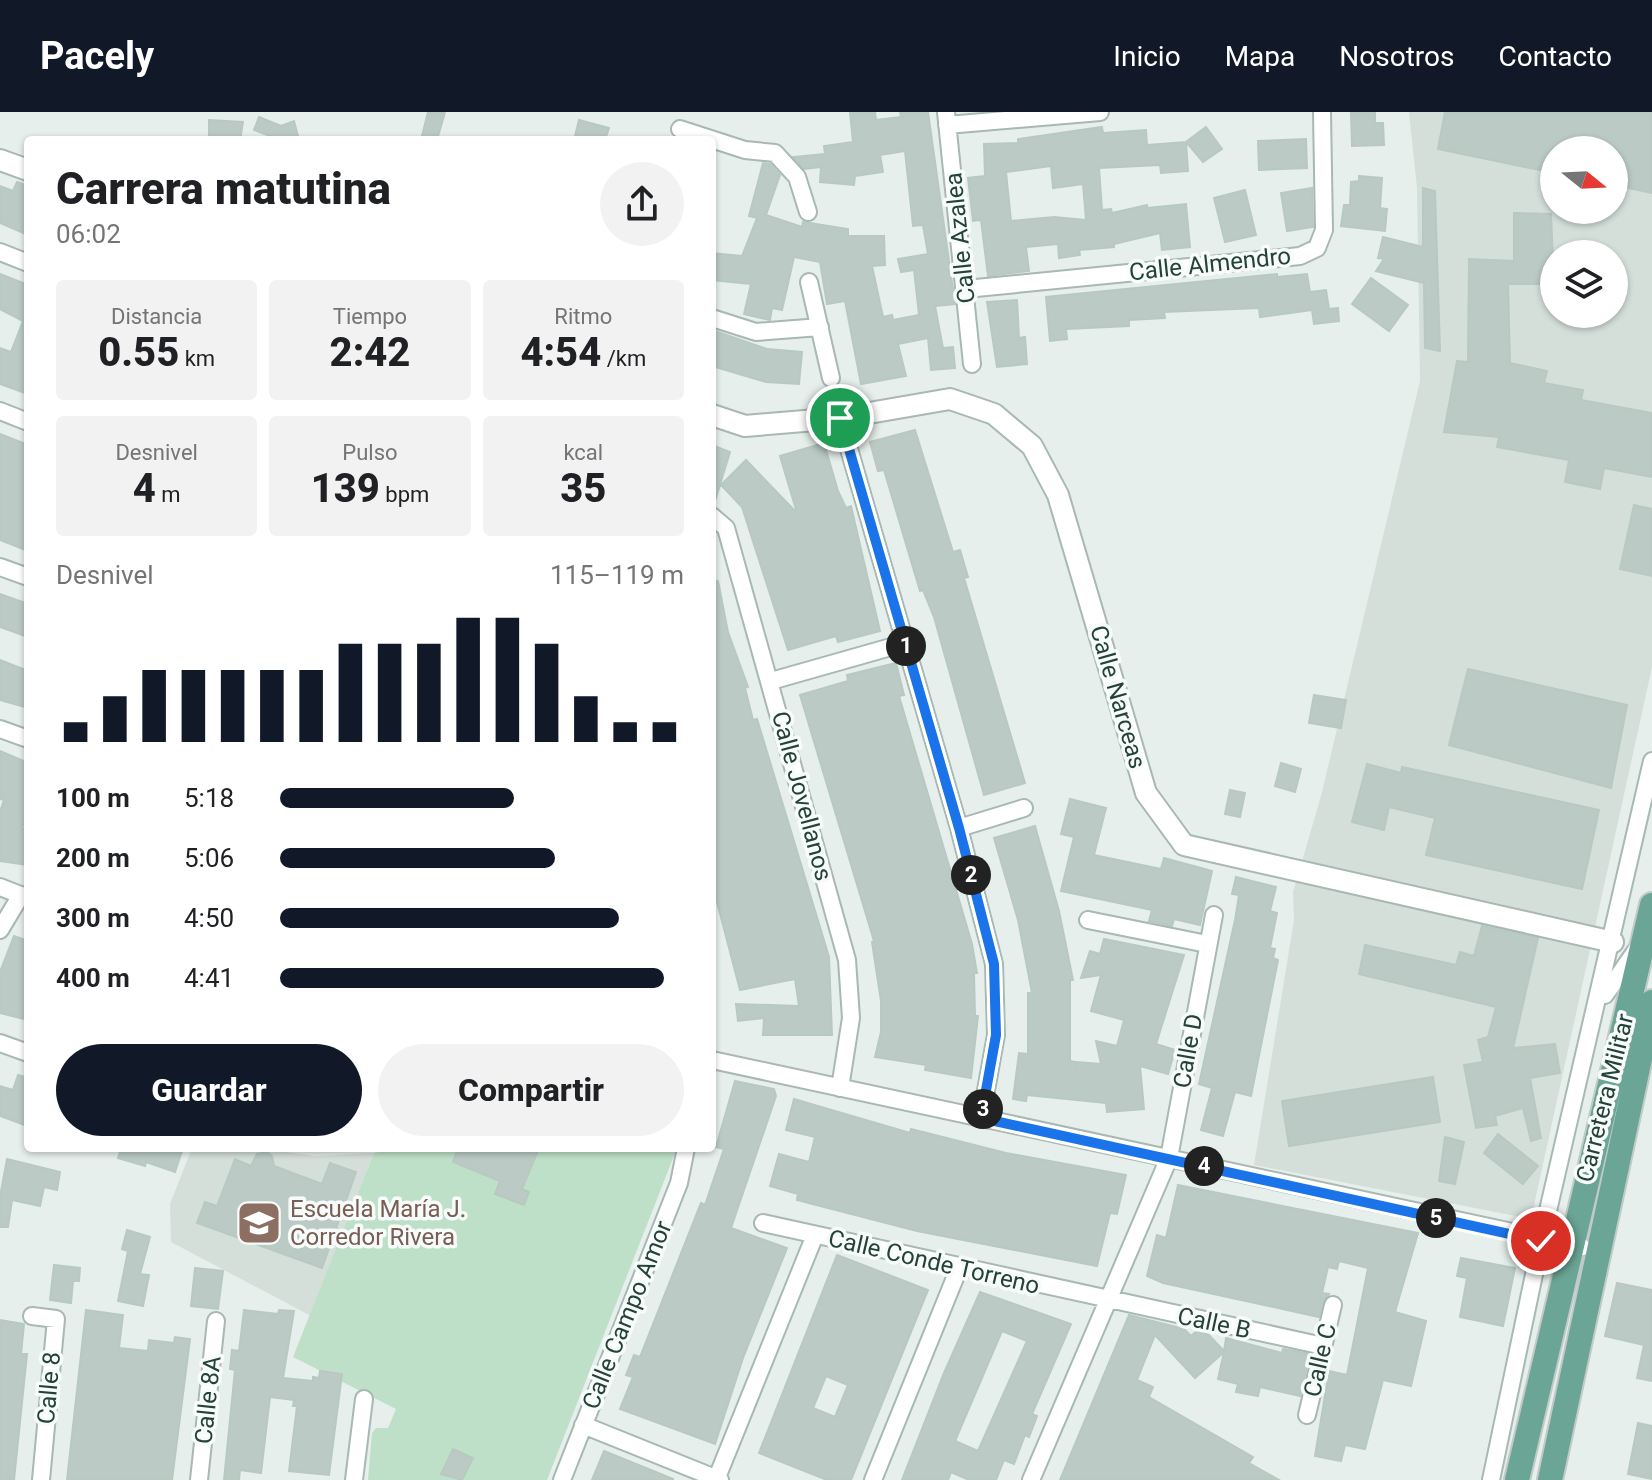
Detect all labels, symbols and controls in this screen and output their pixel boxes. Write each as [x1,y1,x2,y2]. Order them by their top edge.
text: Pacely [40,34,154,78]
text: Inicio [1113,40,1181,73]
text: Mapa [1225,40,1295,73]
text: Nosotros [1339,40,1454,73]
text: Contacto [1498,40,1612,73]
north arrow [1540,136,1628,224]
map controls [1540,136,1628,328]
button: share [600,162,684,246]
text: Carrera matutina [56,163,391,215]
street label: Calle Azalea [939,171,981,305]
text: 06:02 [56,219,121,249]
button: layers [1540,240,1628,328]
street label: Calle Almendro [1128,242,1292,286]
text: Distancia [111,304,202,329]
text: Tiempo [333,304,407,329]
text: Ritmo [554,304,612,329]
text: 0.55 [98,329,179,376]
text: 2:42 [330,329,410,376]
text: 4:54 [520,329,601,376]
text: km [179,346,215,371]
text: /km [601,346,646,371]
pin [806,384,874,452]
icon: arrive [818,396,862,440]
text: Desnivel [115,440,198,465]
text: Pulso [342,440,398,465]
text: kcal [563,440,603,465]
text: 4 [133,465,156,512]
text: 139 [311,465,380,512]
text: 35 [560,465,606,512]
text: m [156,482,181,507]
text: bpm [380,482,429,507]
text: Desnivel [56,560,154,590]
text: 115–119 m [550,560,684,590]
street label: Calle Narceas [1084,622,1152,772]
pin: 1 [886,626,926,666]
text: 1 [900,633,912,658]
street label: Calle Jovellanos [766,708,838,884]
text: 100 m [56,783,130,813]
text: 5:18 [184,783,234,813]
text: 200 m [56,843,130,873]
text: 5:06 [184,843,234,873]
pin: 2 [951,855,991,895]
text: 2 [965,862,977,887]
text: 300 m [56,903,130,933]
text: 4:50 [184,903,234,933]
text: 400 m [56,963,130,993]
text: 4:41 [184,963,234,993]
street label: Carretera Militar [1571,1011,1639,1185]
street label: Calle D [1168,1012,1208,1090]
button: Guardar [56,1044,362,1136]
button: Compartir [378,1044,684,1136]
pin: 3 [963,1089,1003,1129]
text: 3 [977,1096,989,1121]
pin: 4 [1184,1146,1224,1186]
text: 4 [1198,1153,1210,1178]
place label: Escuela María J. Corredor Rivera [290,1195,466,1251]
pin: 5 [1416,1198,1456,1238]
school or university icon: Escuela María J. Corredor Rivera [235,1199,283,1247]
text: 5 [1430,1205,1442,1230]
pin [1507,1207,1575,1275]
street label: Calle Campo Amor [576,1217,678,1413]
icon: check [1519,1219,1563,1263]
street label: Calle Conde Torreno [826,1224,1042,1300]
street label: Calle B [1175,1302,1253,1344]
street label: Calle C [1298,1320,1342,1400]
street label: Calle 8 [32,1351,66,1425]
street label: Calle 8A [189,1354,227,1445]

